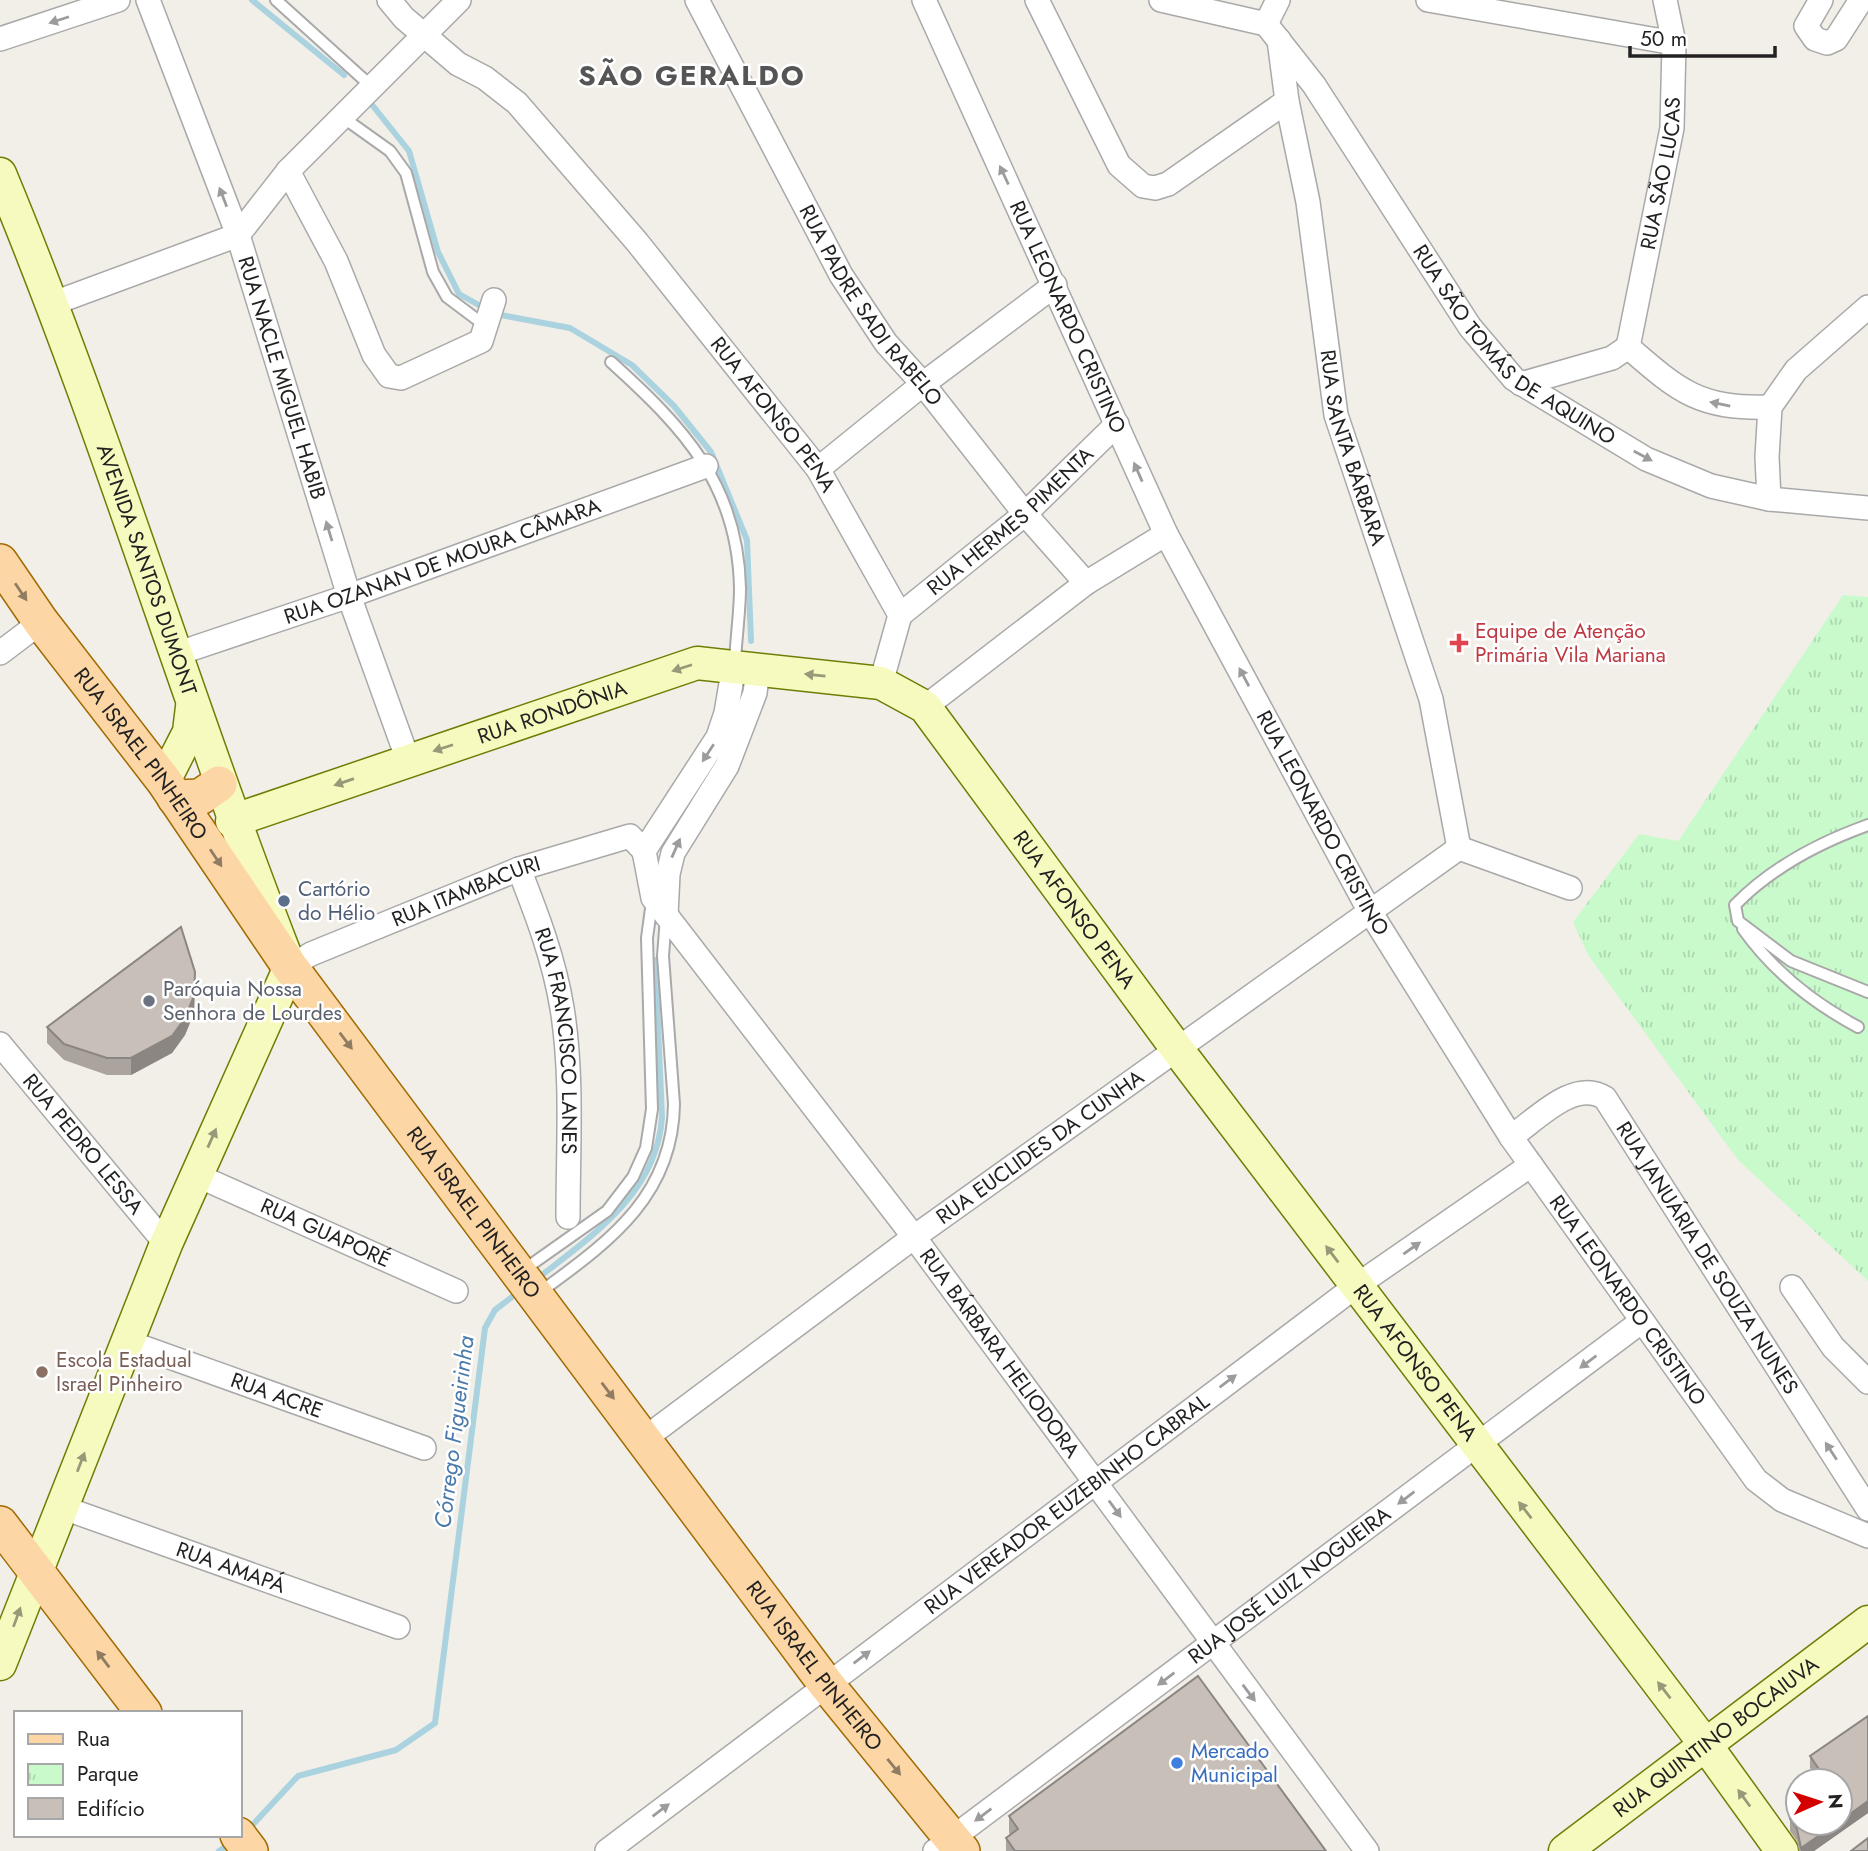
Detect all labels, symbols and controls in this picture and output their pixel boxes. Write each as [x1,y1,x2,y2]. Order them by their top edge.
scale bar [1630,14,1775,58]
one-way arrow [48,15,69,26]
text: 50 m [1640,24,1687,54]
district label: SÃO GERALDO [578,55,806,96]
street label: RUA SÃO LUCAS [1633,97,1688,252]
one-way arrow [999,165,1010,185]
one-way arrow [217,187,228,208]
street label: RUA LEONARDO CRISTINO [1002,196,1133,438]
street label: RUA PADRE SADI RABELO [792,199,950,412]
street label: RUA SÃO TOMÁS DE AQUINO [1406,239,1621,452]
street label: RUA NACLE MIGUEL HABIB [230,253,333,503]
street label: RUA AFONSO PENA [703,330,843,498]
street label: RUA SANTA BÁRBARA [1313,348,1394,550]
one-way arrow [1709,399,1731,410]
street label: AVENIDA SANTOS DUMONT [89,440,204,700]
street label: RUA HERMES PIMENTA [921,440,1100,602]
one-way arrow [1633,451,1653,462]
one-way arrow [1132,462,1144,482]
street label: RUA OZANAN DE MOURA CÂMARA [280,491,605,632]
one-way arrow [323,520,333,541]
one-way arrow [14,582,27,602]
place label: Equipe de Atenção Primária Vila Mariana [1475,616,1666,670]
marker: Equipe de Atenção Primária Vila Mariana [1449,633,1469,653]
street label: RUA ISRAEL PINHEIRO [67,661,215,846]
one-way arrow [671,663,692,674]
one-way arrow [1238,667,1250,687]
one-way arrow [804,670,826,681]
street label: RUA RONDÔNIA [473,673,631,752]
street label: RUA LEONARDO CRISTINO [1249,705,1396,941]
one-way arrow [701,743,714,763]
one-way arrow [432,744,453,754]
one-way arrow [333,777,354,788]
street label: RUA AFONSO PENA [1006,824,1143,995]
one-way arrow [671,838,682,859]
street label: RUA ITAMBACURI [387,848,544,934]
one-way arrow [209,849,223,867]
place label: Cartório do Hélio [298,874,375,928]
marker: Cartório do Hélio [276,893,292,909]
street label: RUA FRANCISCO LANES [527,924,584,1155]
place label: Paróquia Nossa Senhora de Lourdes [163,974,342,1028]
marker: Paróquia Nossa Senhora de Lourdes [141,993,157,1009]
one-way arrow [338,1032,352,1050]
street label: RUA EUCLIDES DA CUNHA [930,1062,1150,1232]
street label: RUA PEDRO LESSA [16,1067,151,1221]
street label: RUA JANUÁRIA DE SOUZA NUNES [1609,1116,1806,1400]
street label: RUA ISRAEL PINHEIRO [399,1120,548,1305]
one-way arrow [207,1128,218,1148]
street label: RUA LEONARDO CRISTINO [1542,1189,1713,1412]
street label: RUA GUAPORÉ [256,1191,396,1275]
one-way arrow [1403,1241,1421,1255]
street label: RUA BÁRBARA HELIODORA [912,1242,1087,1464]
one-way arrow [1326,1245,1340,1263]
street label: RUA AFONSO PENA [1346,1278,1485,1447]
water label: Córrego Figueirinha [425,1333,483,1530]
place label: Escola Estadual Israel Pinheiro [56,1345,192,1399]
one-way arrow [1579,1354,1597,1368]
marker: Escola Estadual Israel Pinheiro [34,1364,50,1380]
street label: RUA ACRE [226,1365,327,1426]
one-way arrow [1219,1375,1237,1389]
one-way arrow [601,1381,615,1400]
street label: RUA VEREADOR EUZEBINHO CABRAL [918,1386,1216,1622]
one-way arrow [1825,1442,1838,1461]
one-way arrow [76,1452,87,1473]
one-way arrow [1397,1491,1415,1505]
street label: RUA JOSÉ LUIZ NOGUEIRA [1182,1499,1397,1671]
one-way arrow [1107,1500,1121,1518]
one-way arrow [1519,1501,1533,1519]
street label: RUA AMAPÁ [172,1534,289,1601]
street label: RUA ISRAEL PINHEIRO [739,1575,890,1757]
one-way arrow [12,1606,23,1627]
street label: RUA QUINTINO BOCAIUVA [1607,1649,1825,1825]
one-way arrow [95,1650,110,1668]
one-way arrow [852,1650,871,1664]
one-way arrow [1157,1672,1175,1687]
one-way arrow [1656,1682,1671,1700]
one-way arrow [1241,1683,1256,1701]
legend [14,1711,242,1837]
text: Rua [77,1724,110,1754]
place label: Mercado Municipal [1191,1736,1278,1790]
marker: Mercado Municipal [1169,1755,1185,1771]
one-way arrow [886,1757,901,1775]
text: Parque [77,1759,139,1789]
north arrow [1784,1767,1854,1837]
one-way arrow [1737,1789,1751,1807]
text: N [1822,1793,1849,1809]
text: Edifício [77,1794,144,1824]
one-way arrow [652,1803,670,1817]
one-way arrow [974,1808,992,1822]

